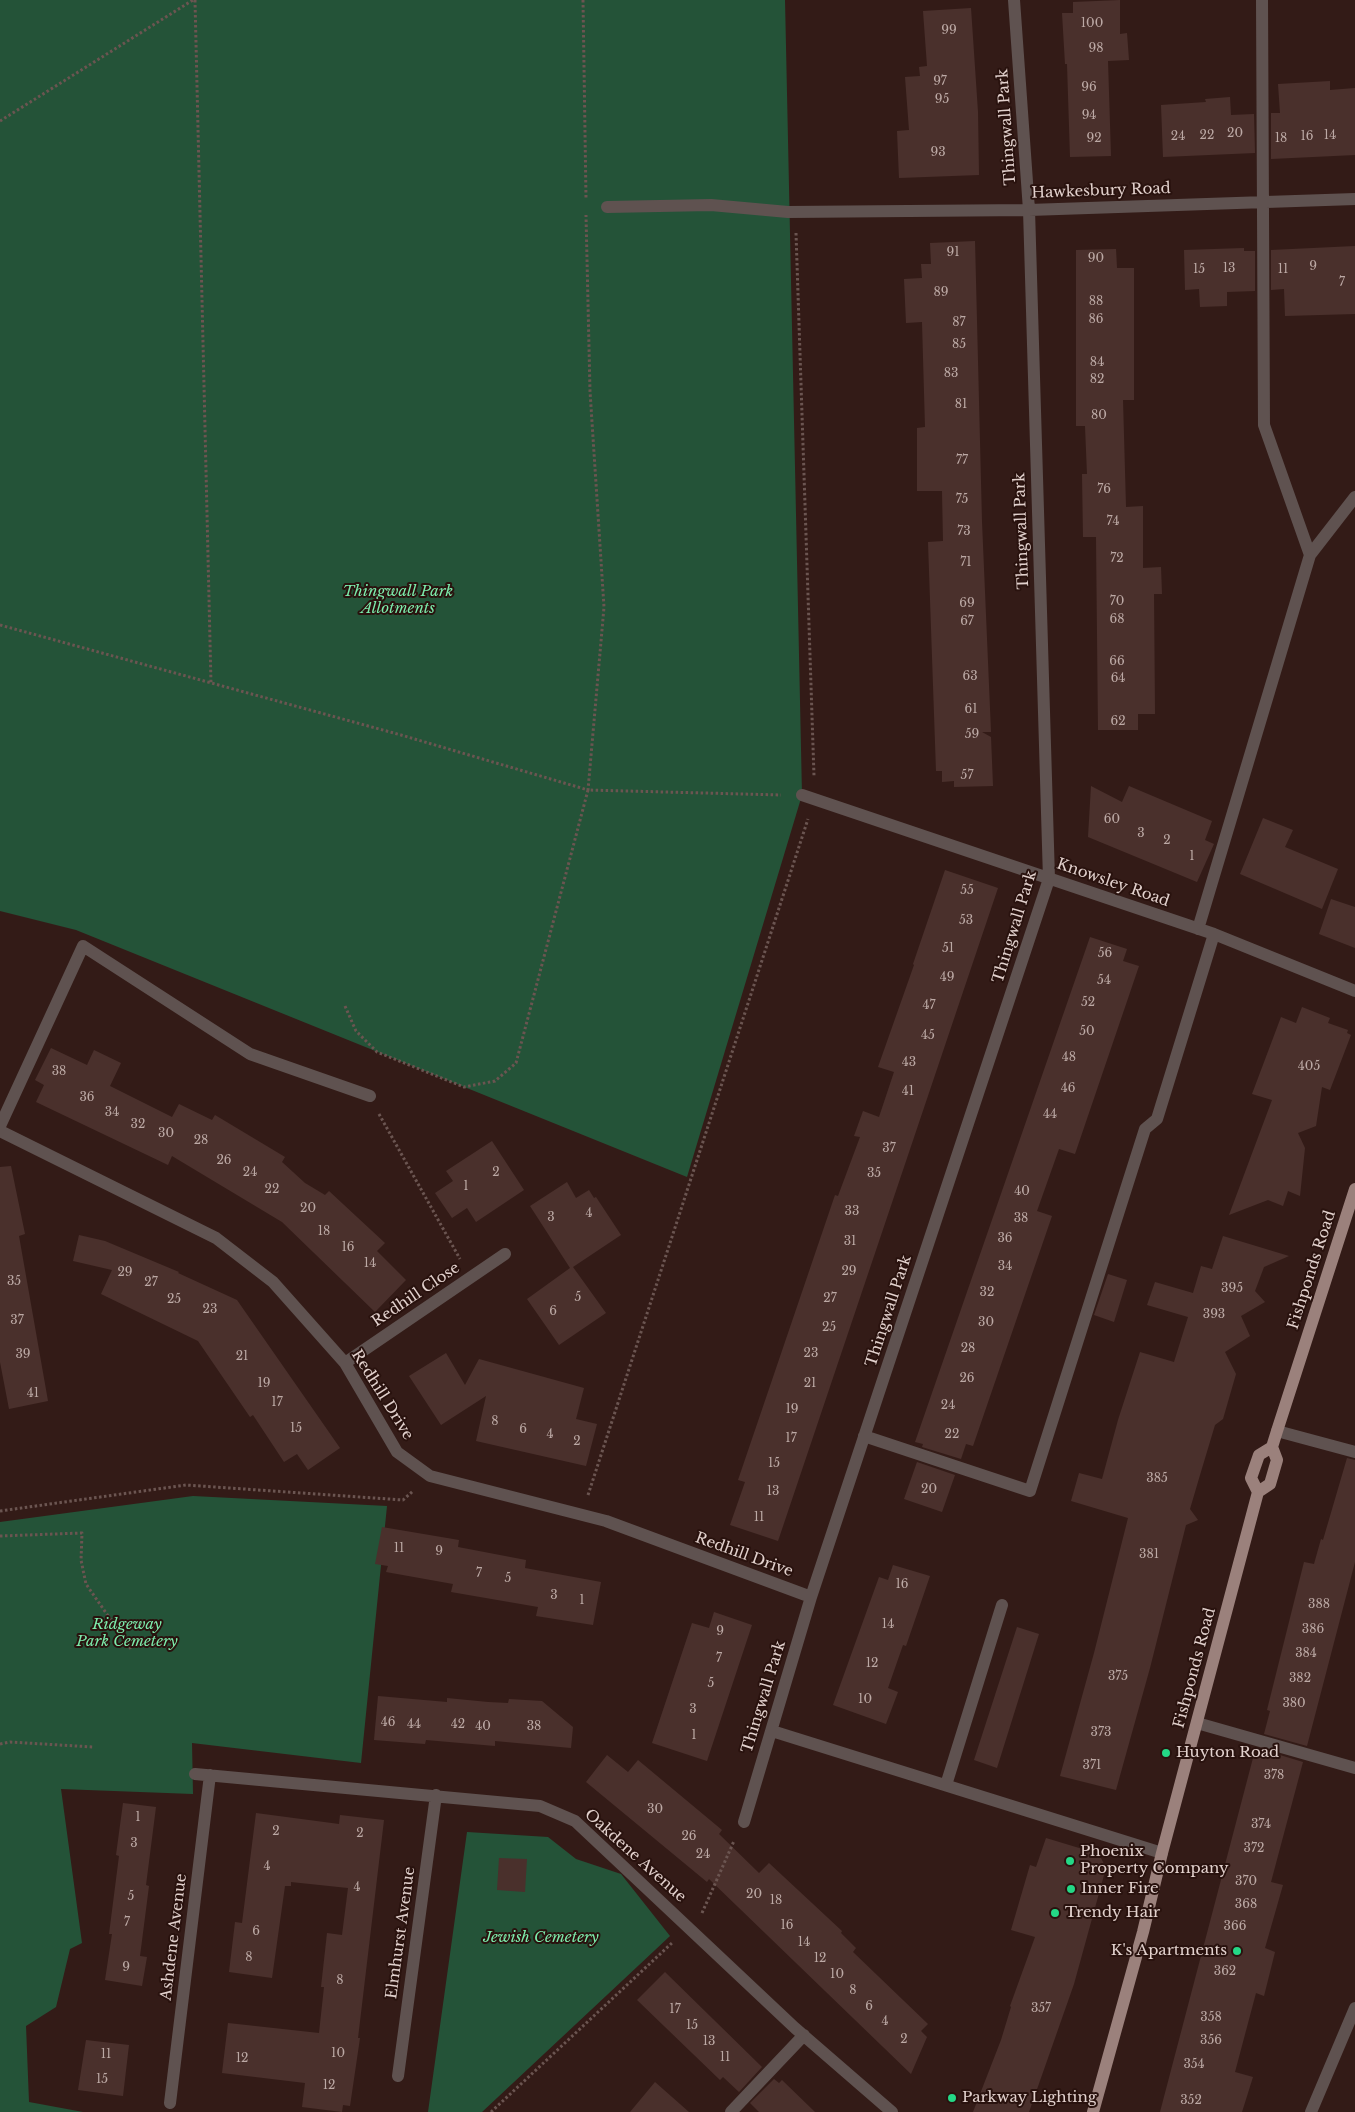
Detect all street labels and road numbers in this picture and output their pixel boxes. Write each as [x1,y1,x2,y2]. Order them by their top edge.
street label: Thingwall Park [994,68,1020,186]
street label: Hawkesbury Road [1031,180,1171,202]
street label: Thingwall Park [1011,472,1033,590]
street label: Knowsley Road [1054,855,1172,911]
street label: Thingwall Park [989,869,1041,985]
street label: Fishponds Road [1284,1208,1340,1332]
street label: Thingwall Park [862,1253,916,1369]
street label: Redhill Close [369,1259,463,1331]
street label: Redhill Drive [347,1347,417,1443]
street label: Redhill Drive [693,1529,795,1581]
street label: Fishponds Road [1170,1606,1220,1730]
street label: Thingwall Park [738,1639,790,1755]
street label: Oakdene Avenue [581,1806,689,1906]
street label: Elmhurst Avenue [383,1866,419,2000]
street label: Ashdene Avenue [157,1872,191,2002]

